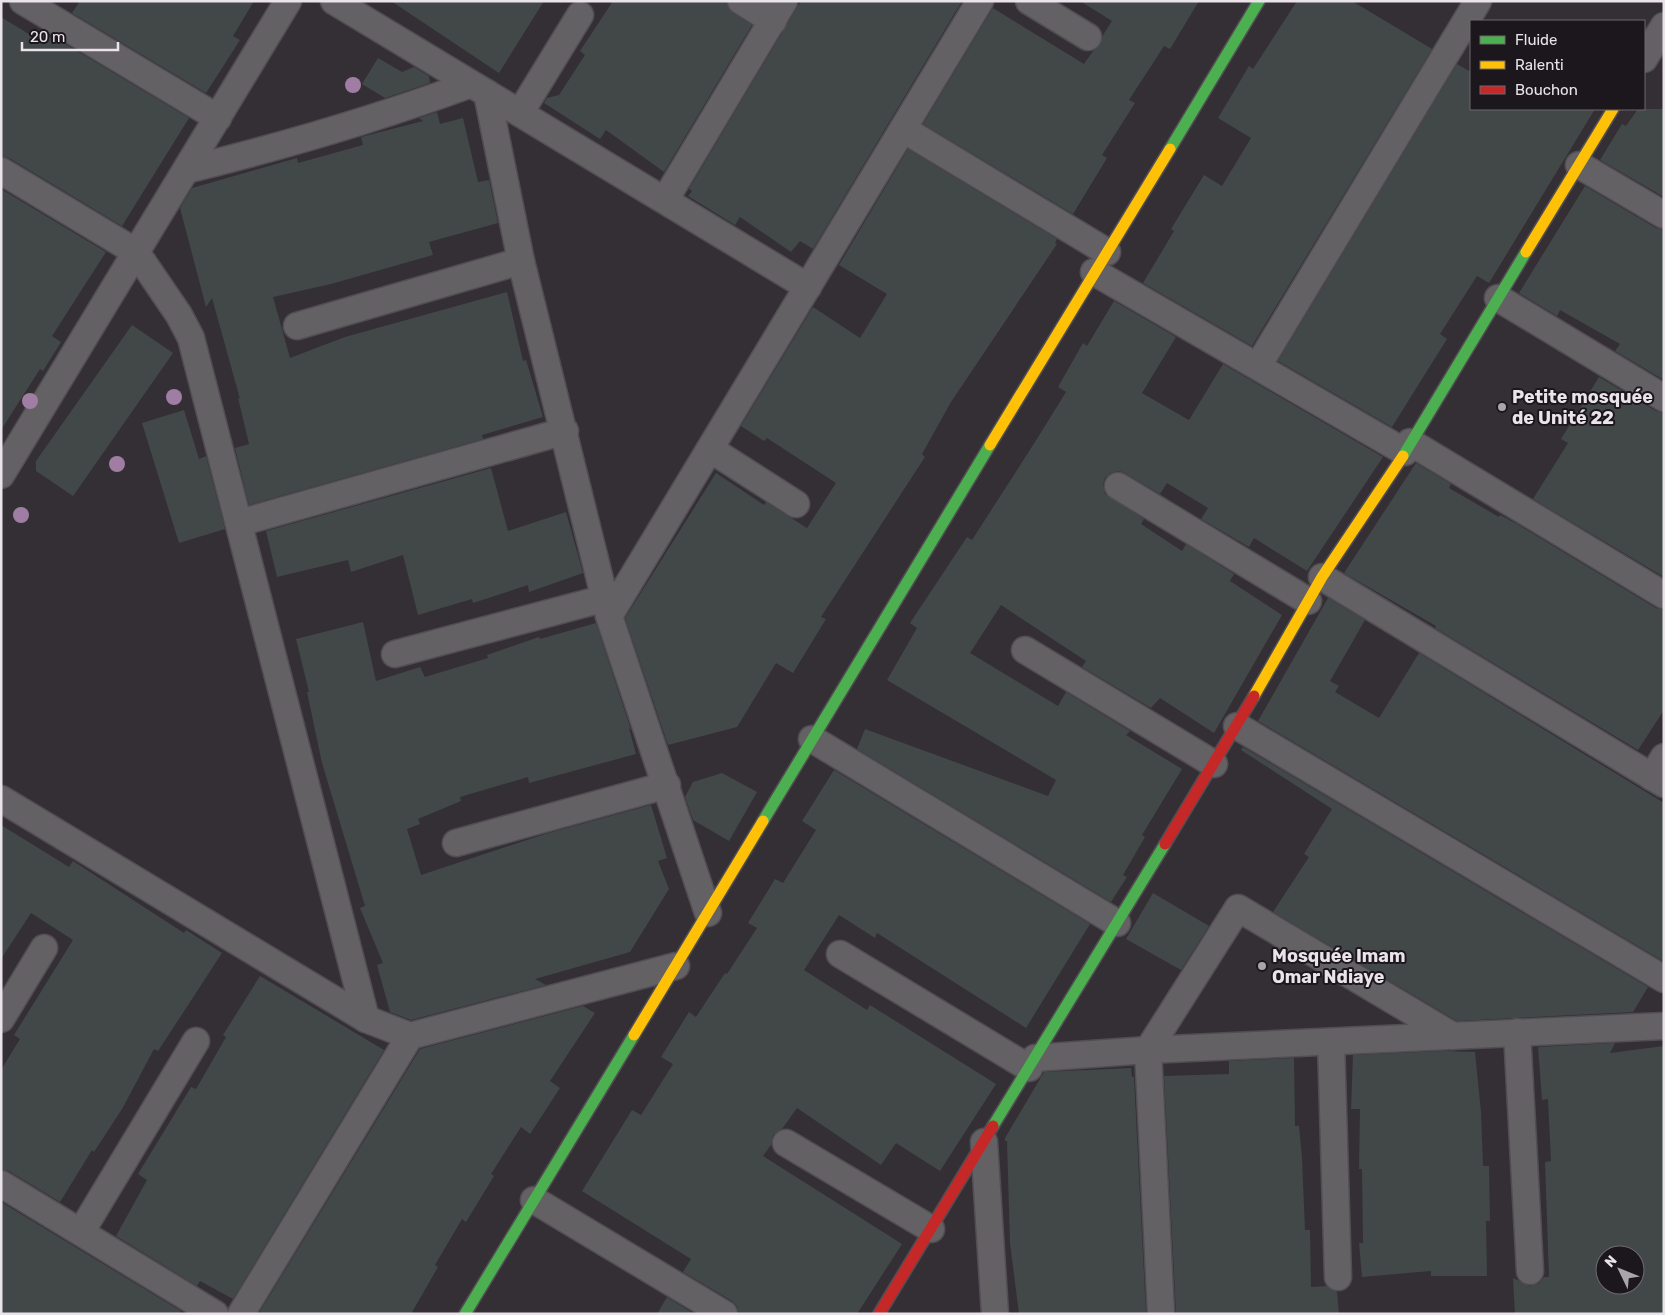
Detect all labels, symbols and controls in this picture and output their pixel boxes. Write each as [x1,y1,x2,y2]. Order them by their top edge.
scale bar [22,20,119,52]
legend [1470,20,1645,110]
text: 20 m [30,28,65,46]
text: Fluide [1515,31,1557,49]
text: Ralenti [1515,56,1564,74]
text: Bouchon [1515,81,1578,99]
place label: Petite mosquée de Unité 22 [1512,386,1653,429]
marker: Petite mosquée de Unité 22 [1496,401,1508,413]
place label: Mosquée Imam Omar Ndiaye [1272,945,1405,988]
marker: Mosquée Imam Omar Ndiaye [1256,960,1268,972]
north arrow [1595,1245,1645,1295]
text: N [1601,1252,1621,1271]

